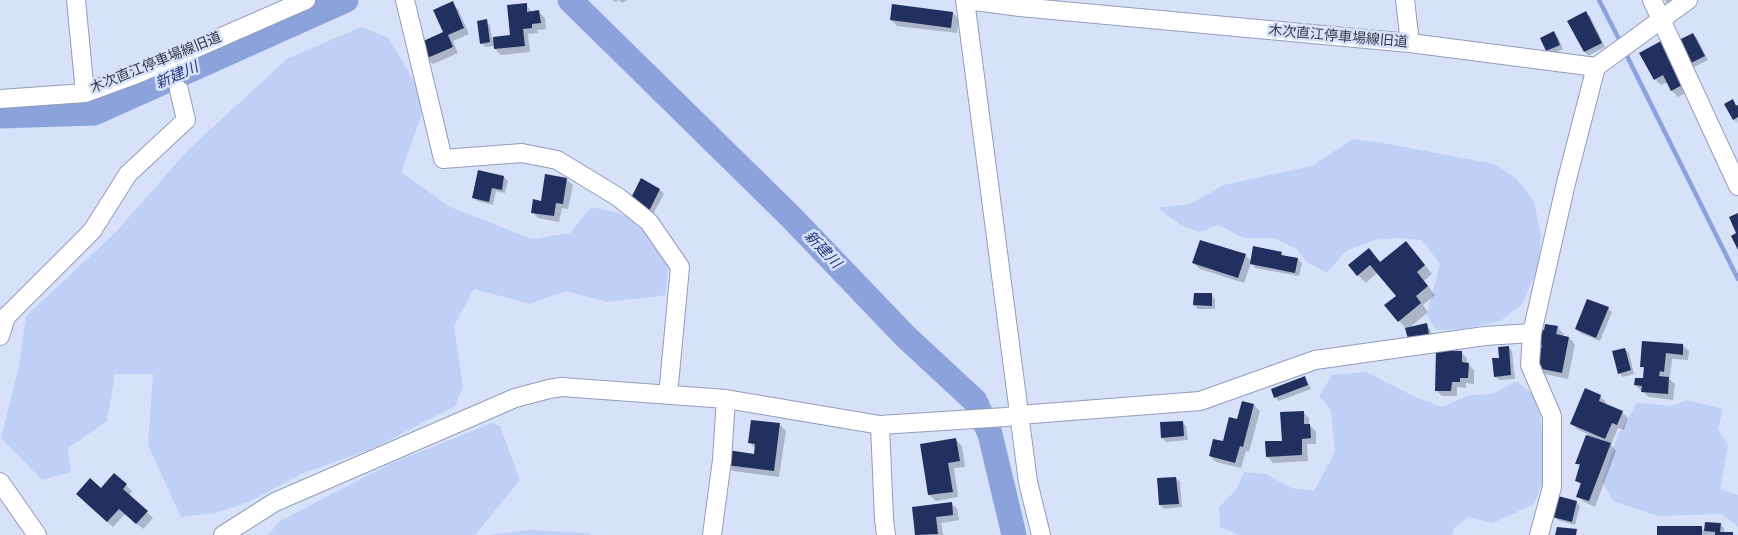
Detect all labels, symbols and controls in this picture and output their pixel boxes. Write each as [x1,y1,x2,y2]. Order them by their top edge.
street label: 木次直江停車場線旧道 [1268,23,1408,51]
street label: 木次直江停車場線旧道 [88,29,224,97]
water label: 新建川 [153,59,201,93]
water label: 新建川 [800,228,844,272]

